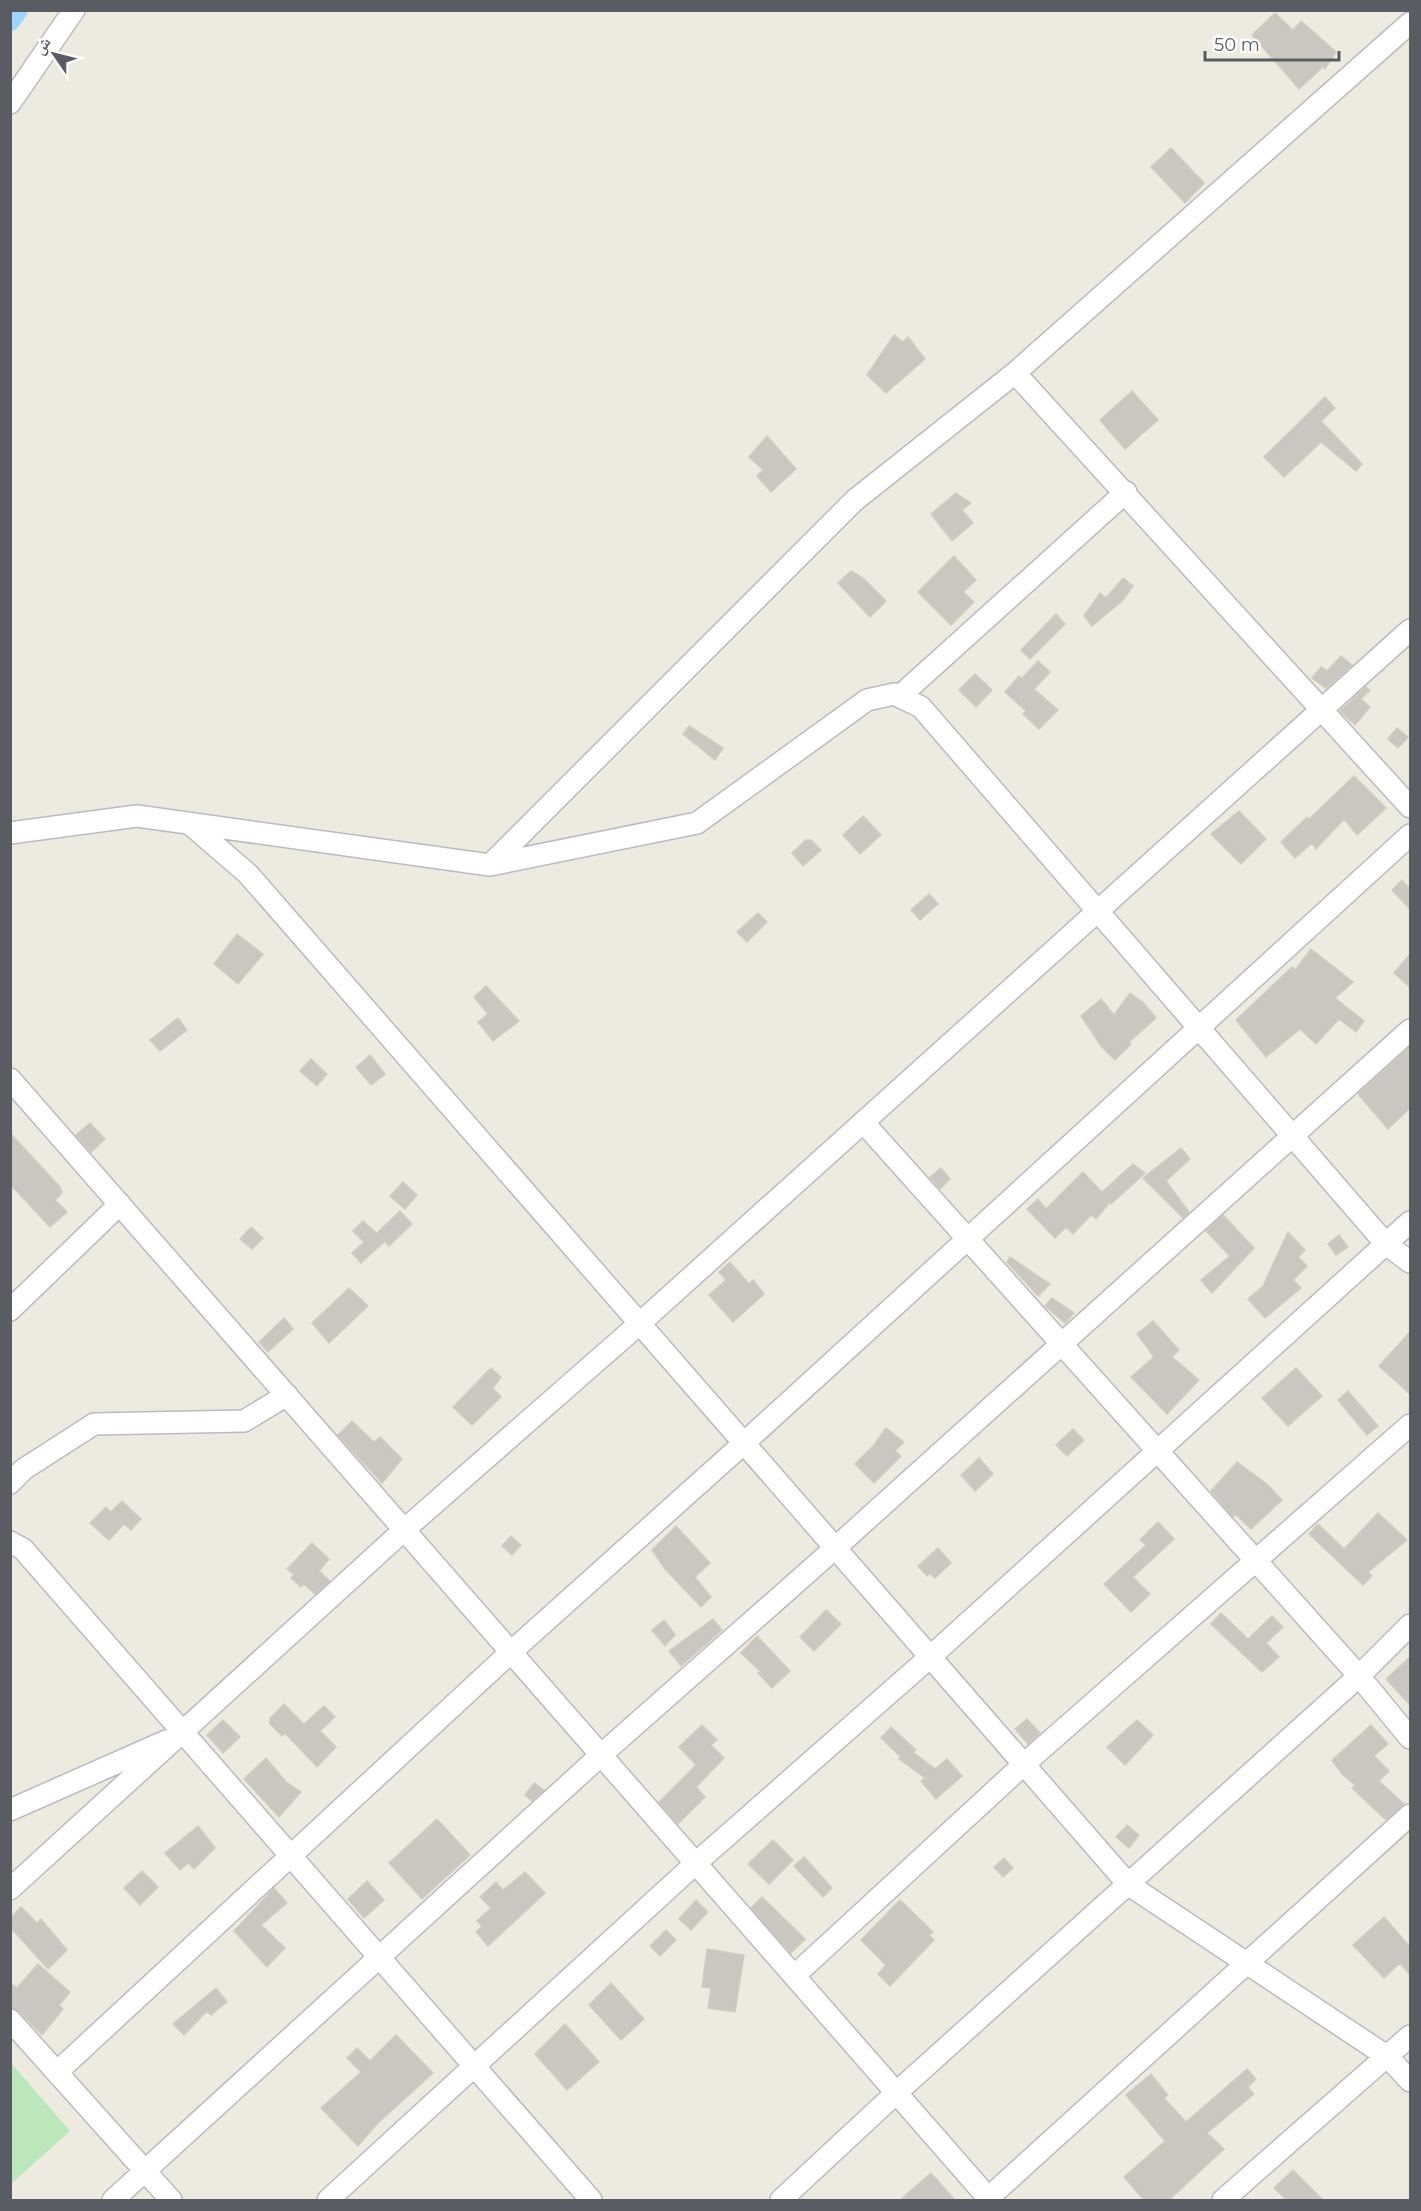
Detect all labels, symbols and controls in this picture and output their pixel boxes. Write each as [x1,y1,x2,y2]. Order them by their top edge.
north arrow [24,24,84,84]
scale bar [1205,24,1338,62]
text: ش [29,33,55,58]
text: 50 m [1214,34,1260,56]

